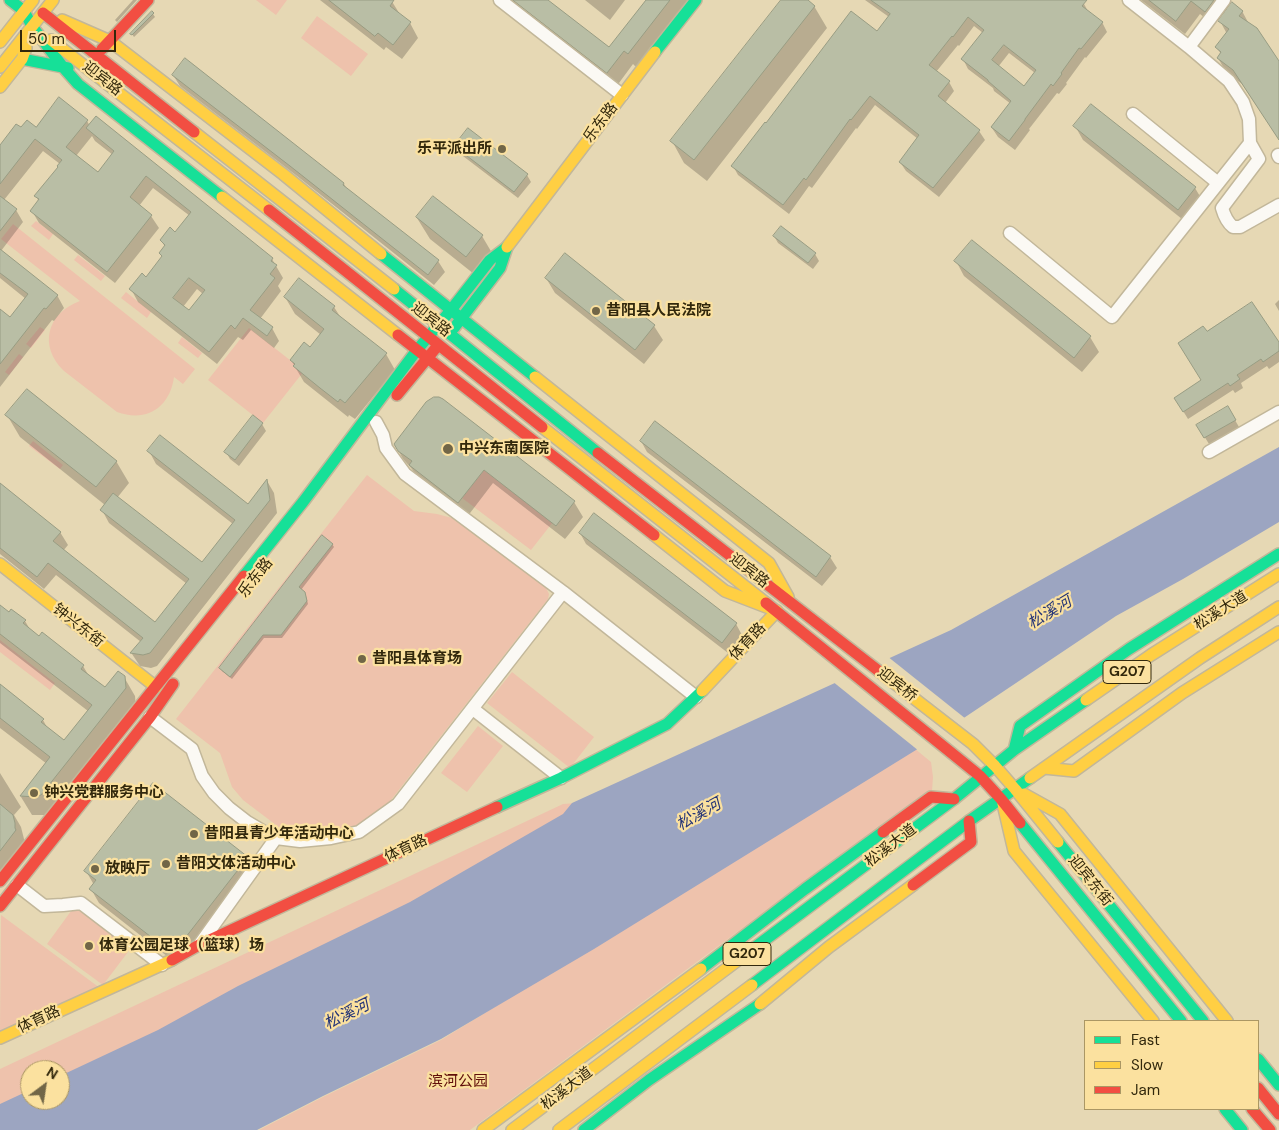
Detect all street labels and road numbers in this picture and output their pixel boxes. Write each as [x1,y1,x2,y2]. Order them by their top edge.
street label: 迎宾路 [79,58,125,100]
street label: 乐东路 [580,100,622,146]
street label: 迎宾路 [408,299,454,341]
street label: 迎宾路 [726,550,772,592]
street label: 乐东路 [235,555,277,601]
street label: 松溪大道 [1191,587,1251,635]
street label: 钟兴东街 [49,600,107,652]
street label: 体育路 [726,619,770,665]
road number: G207 [1103,660,1151,684]
street label: 迎宾桥 [874,664,920,706]
street label: 松溪大道 [862,821,920,871]
street label: 体育路 [382,831,430,867]
street label: 迎宾东街 [1064,852,1116,910]
road number: G207 [723,942,771,966]
street label: 体育路 [15,1002,63,1038]
street label: 松溪大道 [538,1064,596,1114]

